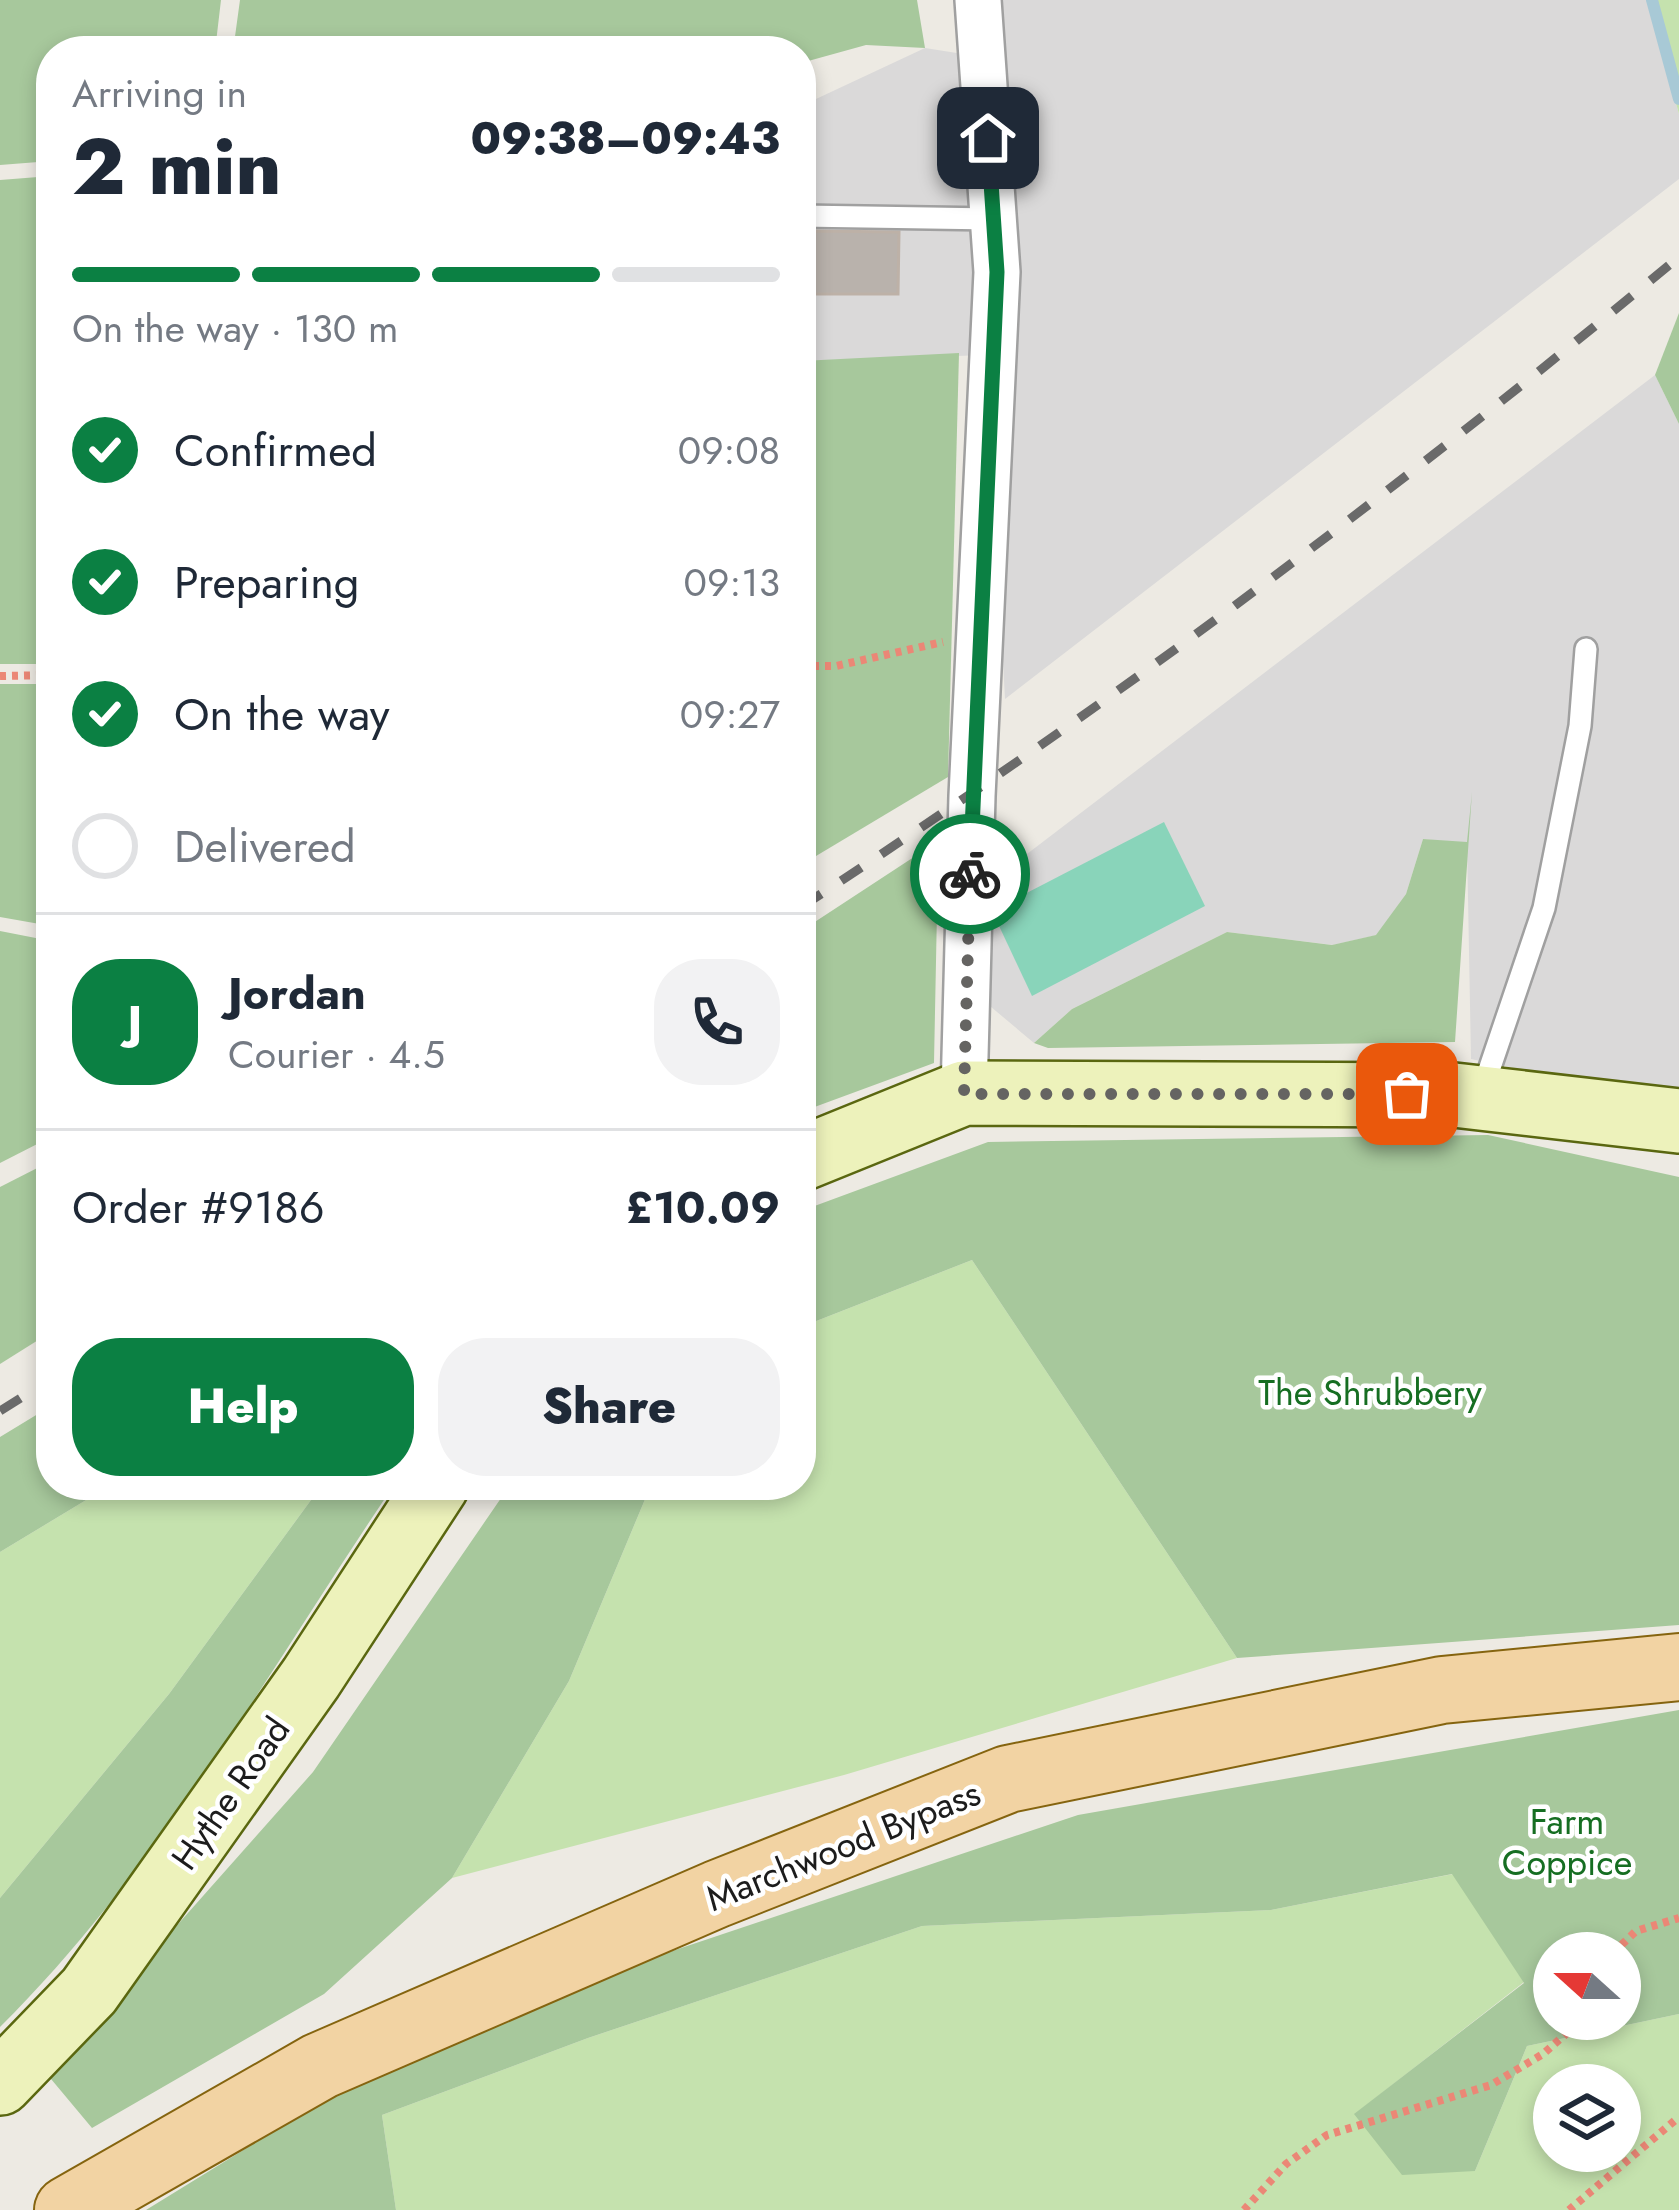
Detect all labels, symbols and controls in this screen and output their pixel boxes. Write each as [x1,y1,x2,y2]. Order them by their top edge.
text: Arriving in [72,65,247,122]
pin [937,87,1039,189]
icon: home [955,105,1021,171]
text: 09:38–09:43 [470,106,780,171]
text: 2 min [72,111,281,223]
text: On the way · 130 m [72,300,398,357]
icon: check [72,417,138,483]
text: Confirmed [174,418,377,483]
text: 09:08 [678,422,780,479]
icon: check [72,549,138,615]
text: Preparing [174,550,359,615]
text: 09:13 [684,554,780,611]
icon: check [72,681,138,747]
text: On the way [174,682,390,747]
text: 09:27 [680,686,780,743]
text: Delivered [174,814,356,879]
courier [910,814,1030,934]
icon: bike [937,841,1003,907]
button: phone [654,959,780,1085]
text: Jordan [228,961,366,1026]
text: J [128,989,142,1054]
text: Courier · 4.5 [228,1026,445,1083]
pin [1356,1043,1458,1145]
icon: bag [1374,1061,1440,1127]
text: Order #9186 [72,1175,325,1240]
text: £10.09 [625,1175,780,1240]
button: Help [72,1338,414,1476]
button: Share [438,1338,780,1476]
park label: The Shrubbery [1258,1366,1482,1418]
street label: Hythe Road [158,1706,302,1880]
street label: Marchwood Bypass [698,1766,988,1924]
park label: Farm Coppice [1502,1795,1632,1888]
north arrow [1533,1932,1641,2040]
map controls [1533,1932,1641,2172]
button: layers [1533,2064,1641,2172]

